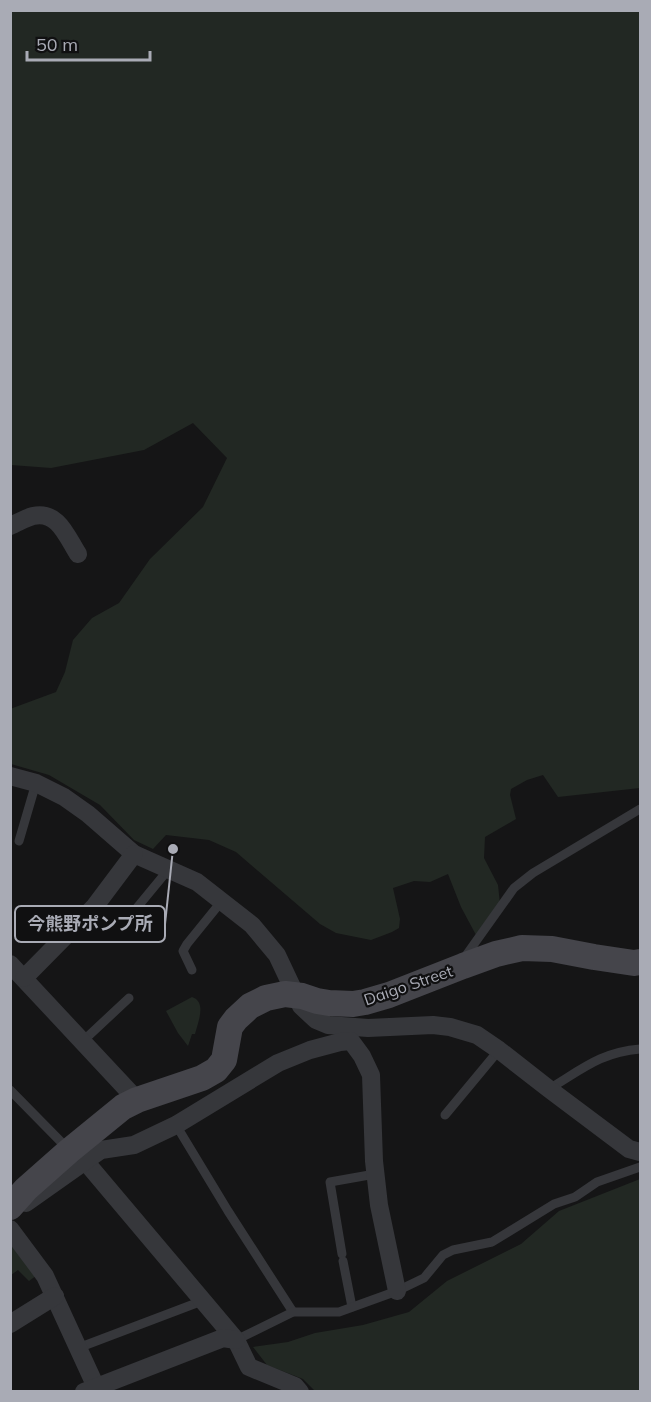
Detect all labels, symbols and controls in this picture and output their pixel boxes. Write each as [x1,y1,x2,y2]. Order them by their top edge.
scale bar [27,24,150,62]
text: 50 m [36,33,78,56]
callout: 今熊野ポンプ所 [15,906,165,942]
text: 今熊野ポンプ所 [27,912,153,935]
street label: Daigo Street [361,960,455,1010]

